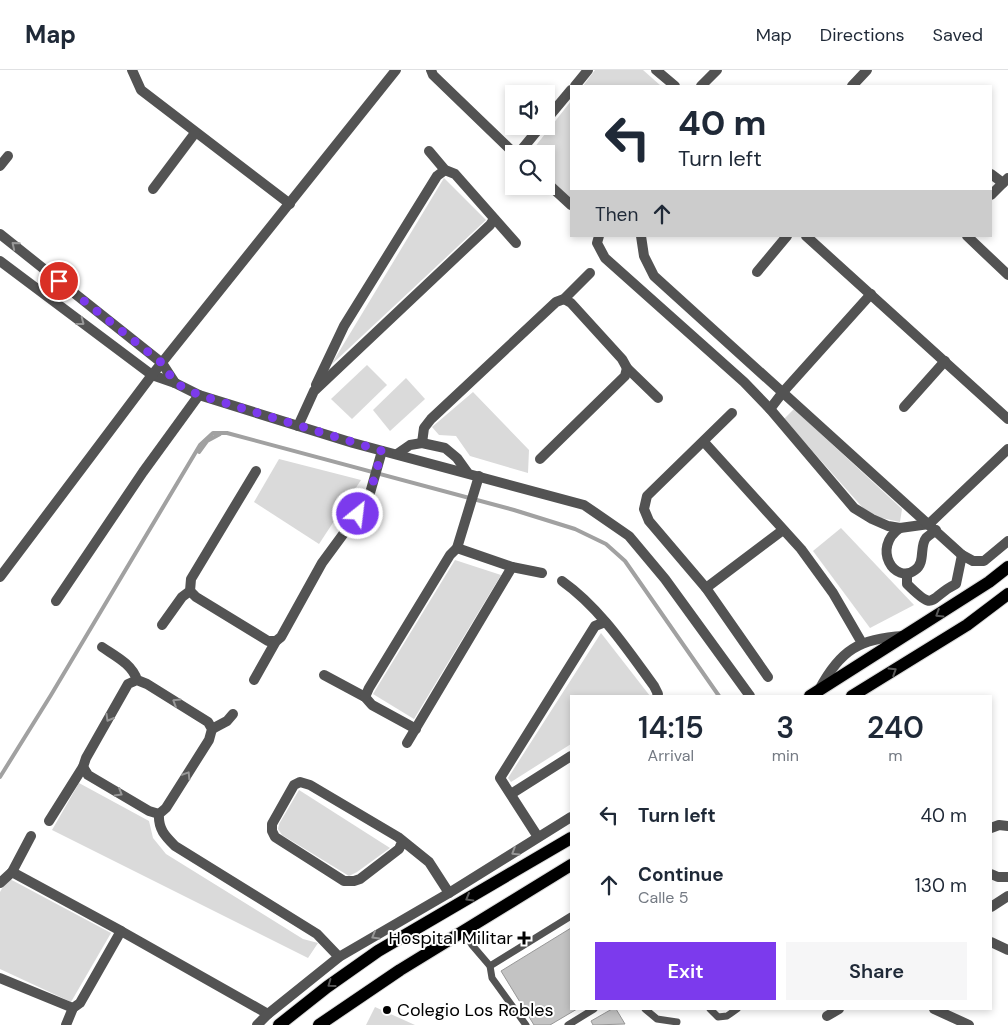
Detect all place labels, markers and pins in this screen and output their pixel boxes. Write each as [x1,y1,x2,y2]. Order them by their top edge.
pin [38,260,80,302]
place label: Hospital Militar [388,926,513,950]
marker: Hospital Militar [517,931,531,945]
place label: Colegio Los Robles [397,998,554,1022]
marker: Colegio Los Robles [381,1004,393,1016]

